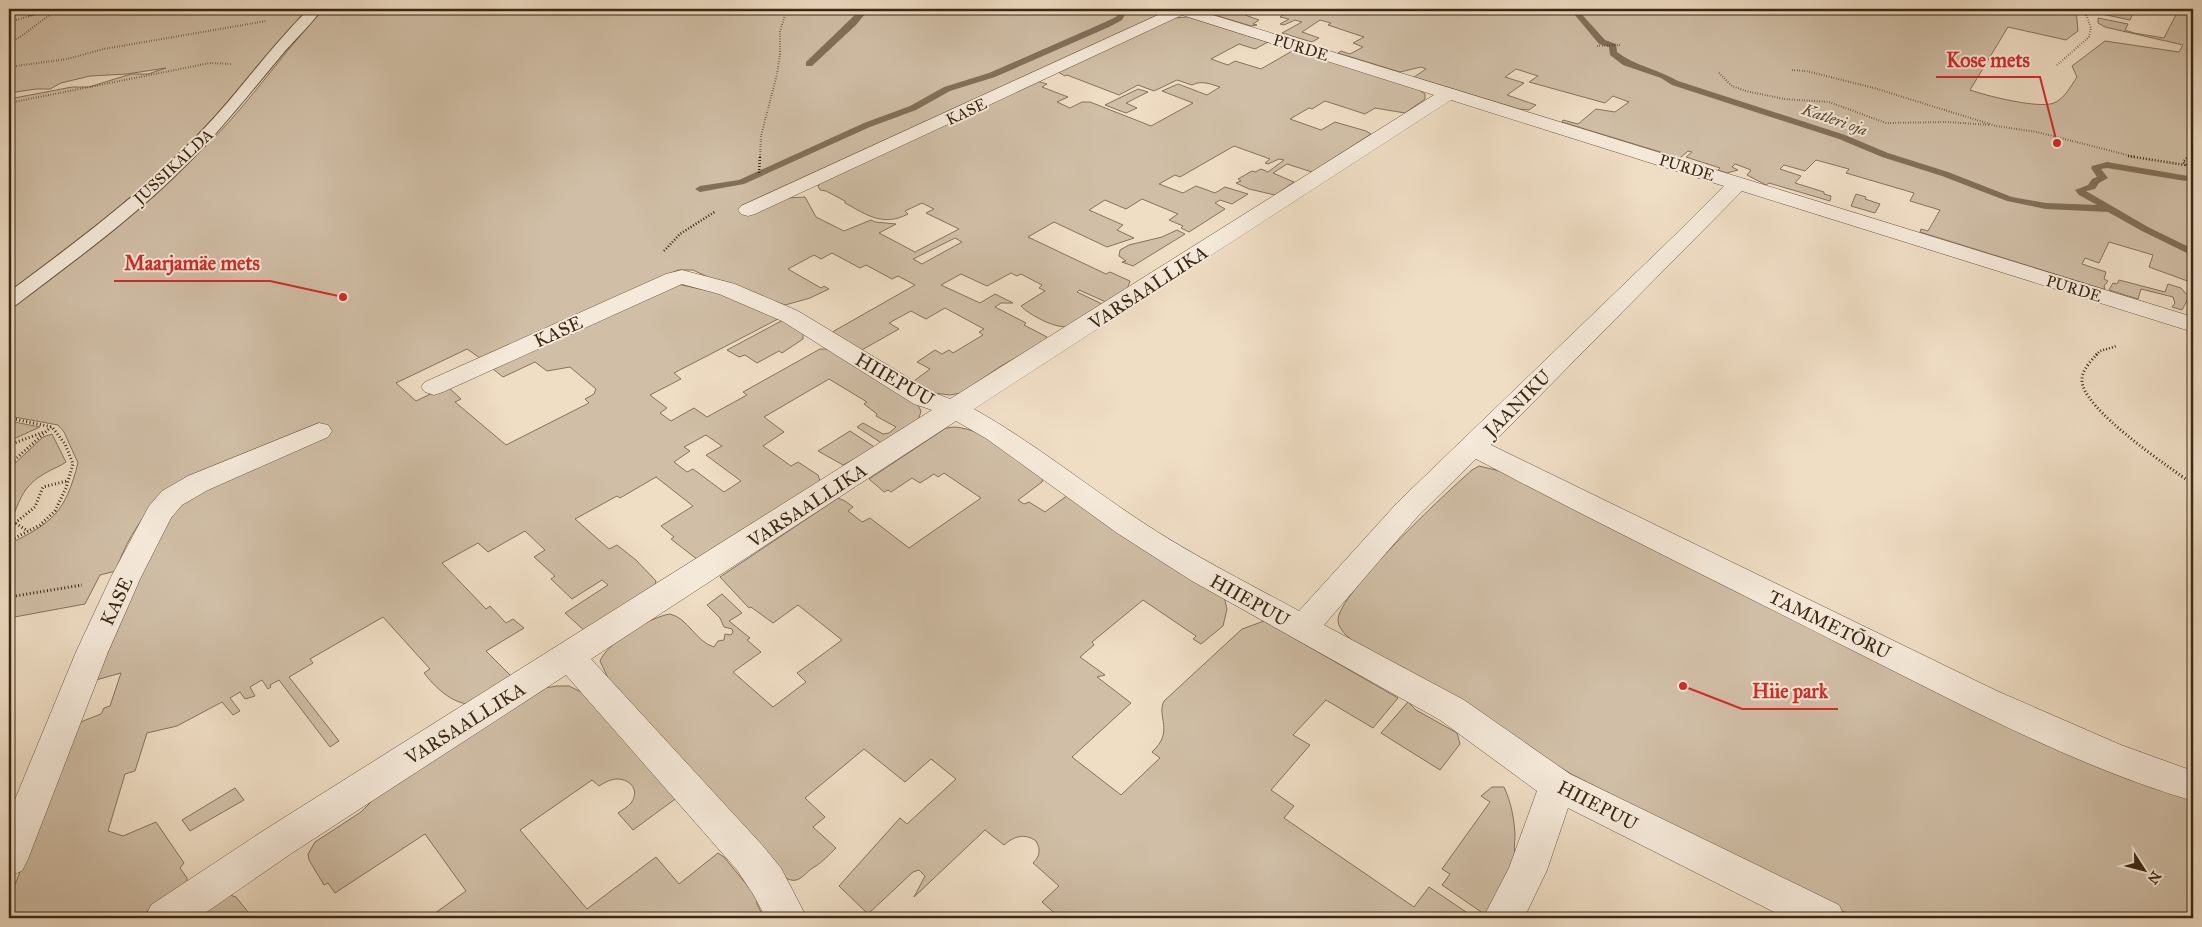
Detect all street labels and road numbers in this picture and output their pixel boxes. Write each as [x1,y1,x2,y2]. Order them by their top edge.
street label: PURDE [1271,30,1331,65]
street label: KASE [943,94,990,129]
street label: JUSSIKALDA [128,125,218,210]
street label: PURDE [1657,150,1717,185]
street label: VARSAALLIKA [1084,240,1212,335]
street label: PURDE [2044,271,2104,306]
street label: KASE [530,310,586,352]
street label: HIIEPUU [851,348,938,411]
street label: JAANIKU [1478,365,1556,444]
street label: VARSAALLIKA [743,458,871,553]
street label: HIIEPUU [1206,569,1293,632]
street label: KASE [95,573,138,629]
street label: TAMMETÕRU [1765,585,1895,664]
street label: VARSAALLIKA [400,677,530,770]
street label: HIIEPUU [1554,775,1642,835]

